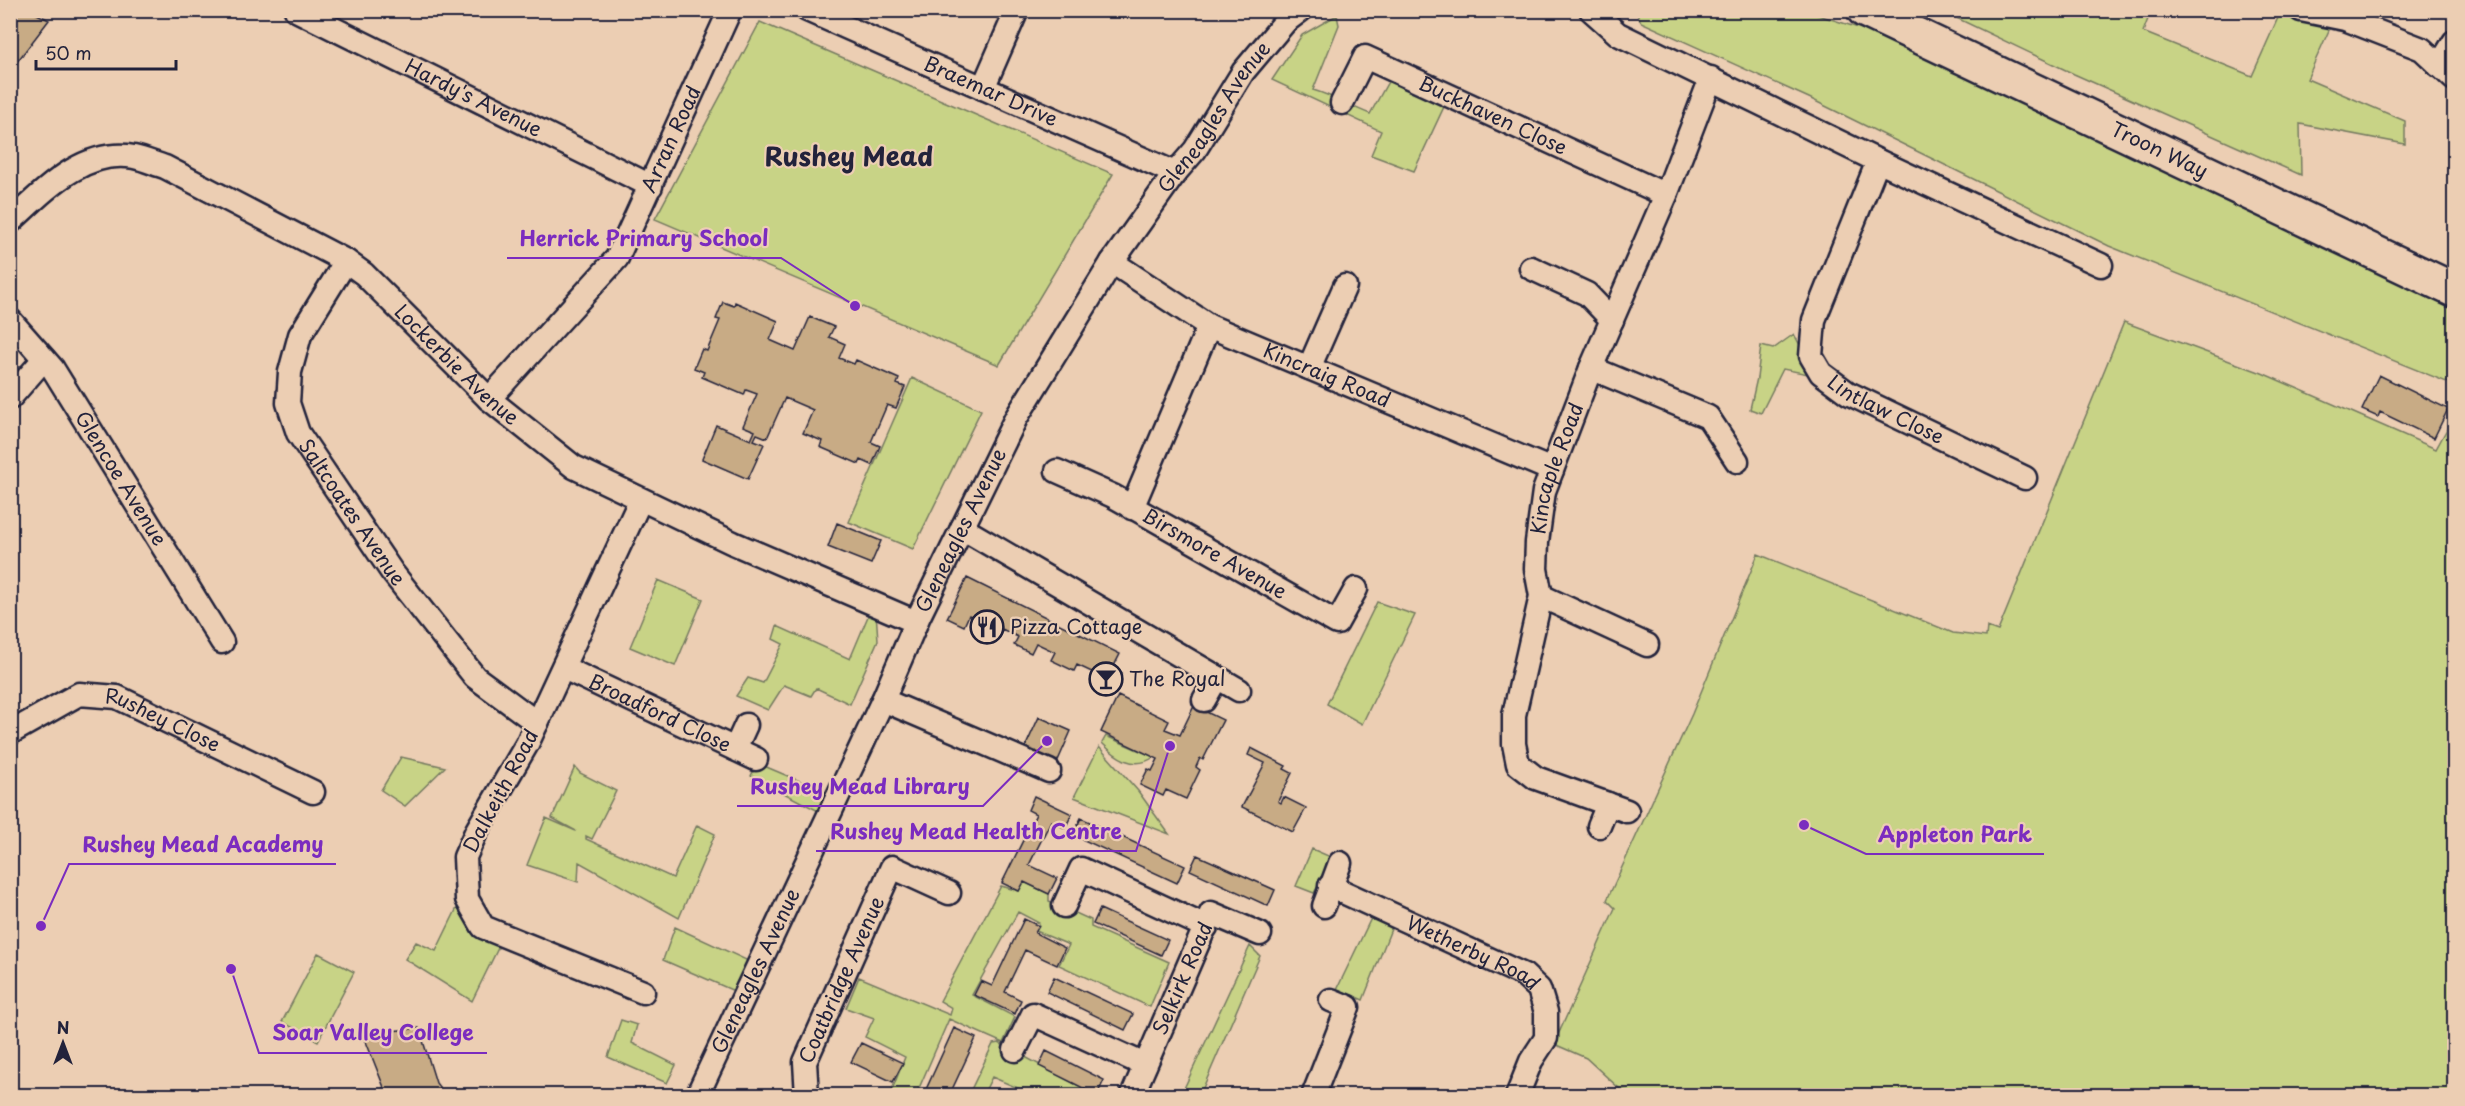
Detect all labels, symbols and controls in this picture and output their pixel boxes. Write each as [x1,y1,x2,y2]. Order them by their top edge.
scale bar [36,33,176,71]
street label: Gleneagles Avenue [1150,34,1277,199]
text: 50 m [45,39,92,66]
street label: Braemar Drive [919,48,1063,133]
street label: Hardy's Avenue [400,50,548,144]
street label: Buckhaven Close [1414,68,1572,162]
street label: Arran Road [633,80,708,197]
street label: Troon Way [2106,113,2214,185]
district label: Rushey Mead [765,136,933,175]
callout: Herrick Primary School [507,219,781,258]
text: Herrick Primary School [520,221,768,253]
street label: Lockerbie Avenue [388,297,526,432]
street label: Kincraig Road [1259,335,1395,415]
street label: Lintlaw Close [1822,367,1949,451]
street label: Kincaple Road [1522,398,1590,536]
street label: Glencoe Avenue [68,405,175,551]
street label: Saltcoates Avenue [292,432,413,592]
street label: Gleneagles Avenue [907,443,1013,617]
street label: Birsmore Avenue [1137,500,1293,606]
restaurant icon: Pizza Cottage [969,609,1005,645]
place label: Pizza Cottage [1010,611,1142,641]
bar icon: The Royal [1088,661,1124,697]
place label: The Royal [1129,663,1226,693]
street label: Broadford Close [584,666,737,759]
street label: Rushey Close [104,680,226,759]
street label: Dalkeith Road [455,723,545,858]
callout: Rushey Mead Library [737,767,983,806]
text: Rushey Mead Library [750,769,970,801]
callout: Rushey Mead Health Centre [816,812,1136,851]
text: Rushey Mead Health Centre [830,814,1122,846]
callout: Appleton Park [1866,815,2044,854]
text: Appleton Park [1878,817,2032,849]
callout: Rushey Mead Academy [69,825,336,864]
text: Rushey Mead Academy [82,827,324,859]
street label: Gleneagles Avenue [703,883,807,1058]
street label: Coatbridge Avenue [790,891,891,1068]
street label: Wetherby Road [1402,907,1547,997]
street label: Selkirk Road [1144,917,1219,1039]
north arrow [33,1013,93,1073]
callout: Soar Valley College [259,1014,487,1053]
text: N [57,1015,69,1039]
text: Soar Valley College [272,1015,474,1047]

